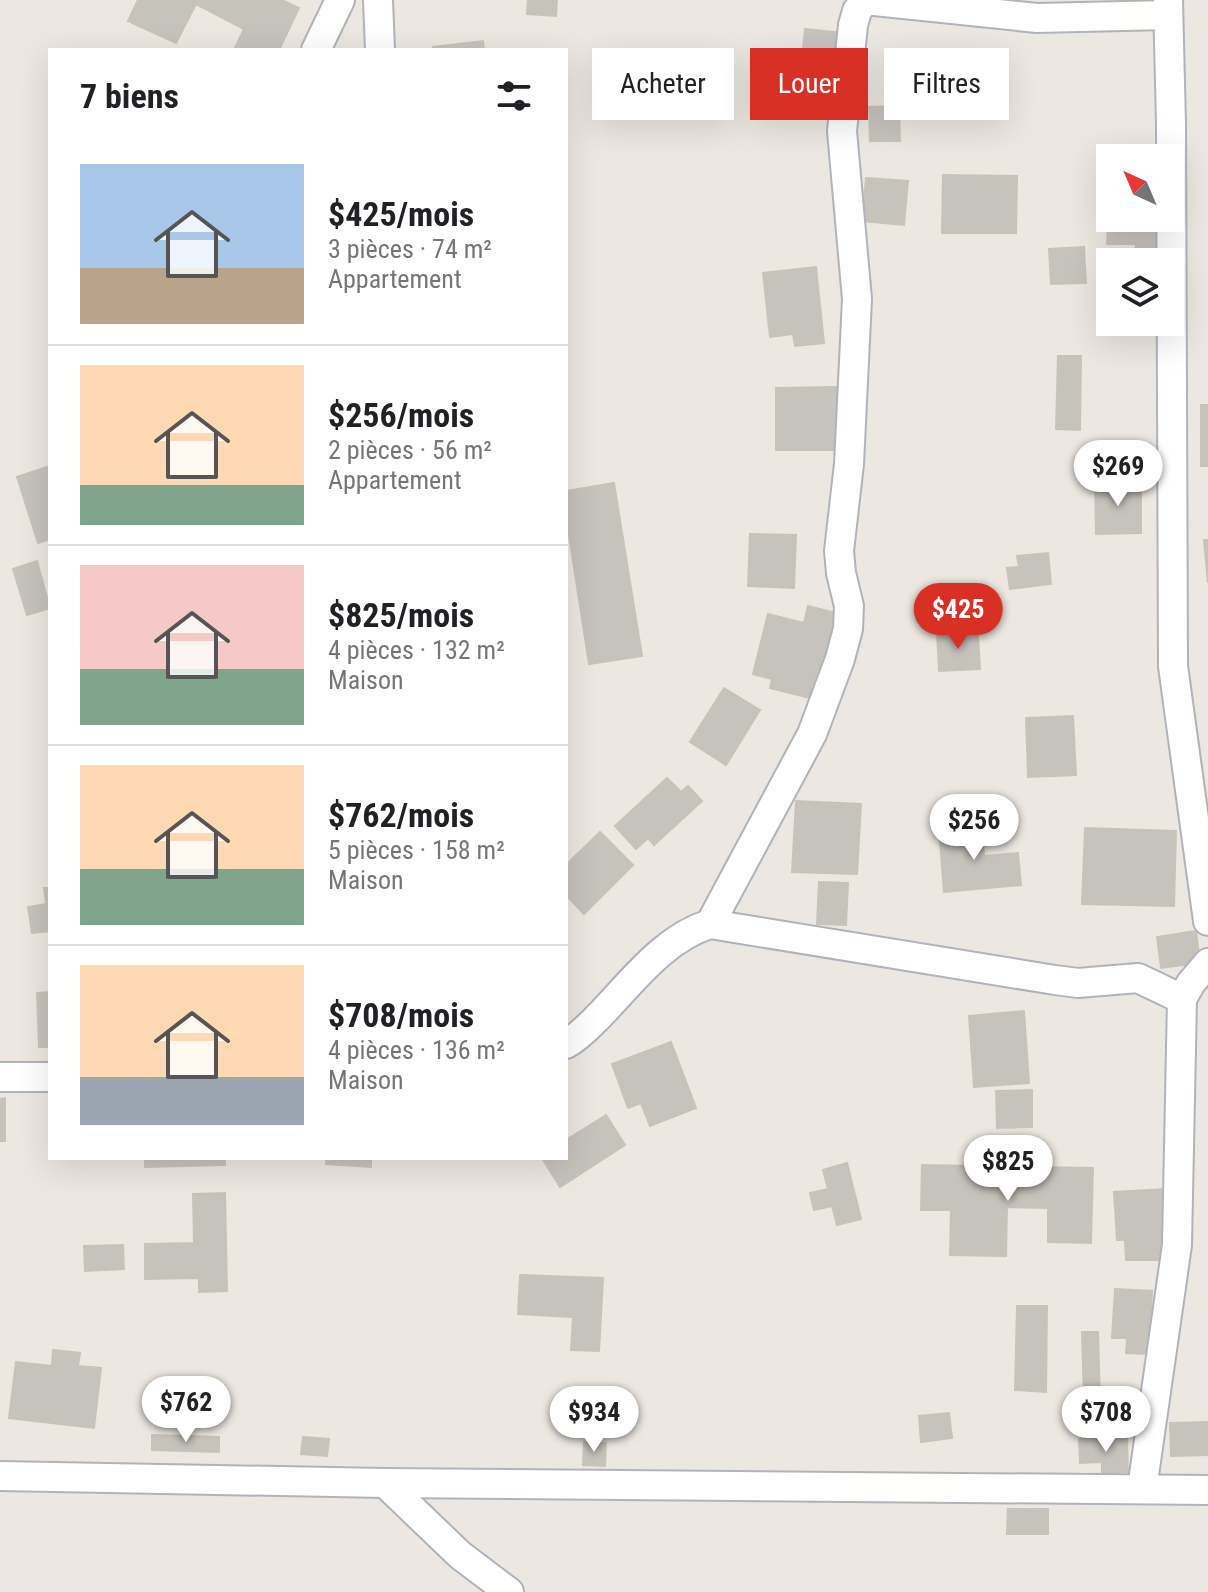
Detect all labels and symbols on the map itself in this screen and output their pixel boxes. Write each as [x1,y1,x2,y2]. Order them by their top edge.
north arrow [1096,144,1184,232]
pin: $269 [1071,440,1165,508]
pin: $425 [911,583,1005,651]
pin: $256 [927,794,1021,862]
pin: $825 [961,1135,1055,1203]
pin: $762 [139,1376,233,1444]
pin: $934 [547,1386,641,1454]
pin: $708 [1059,1386,1153,1454]

